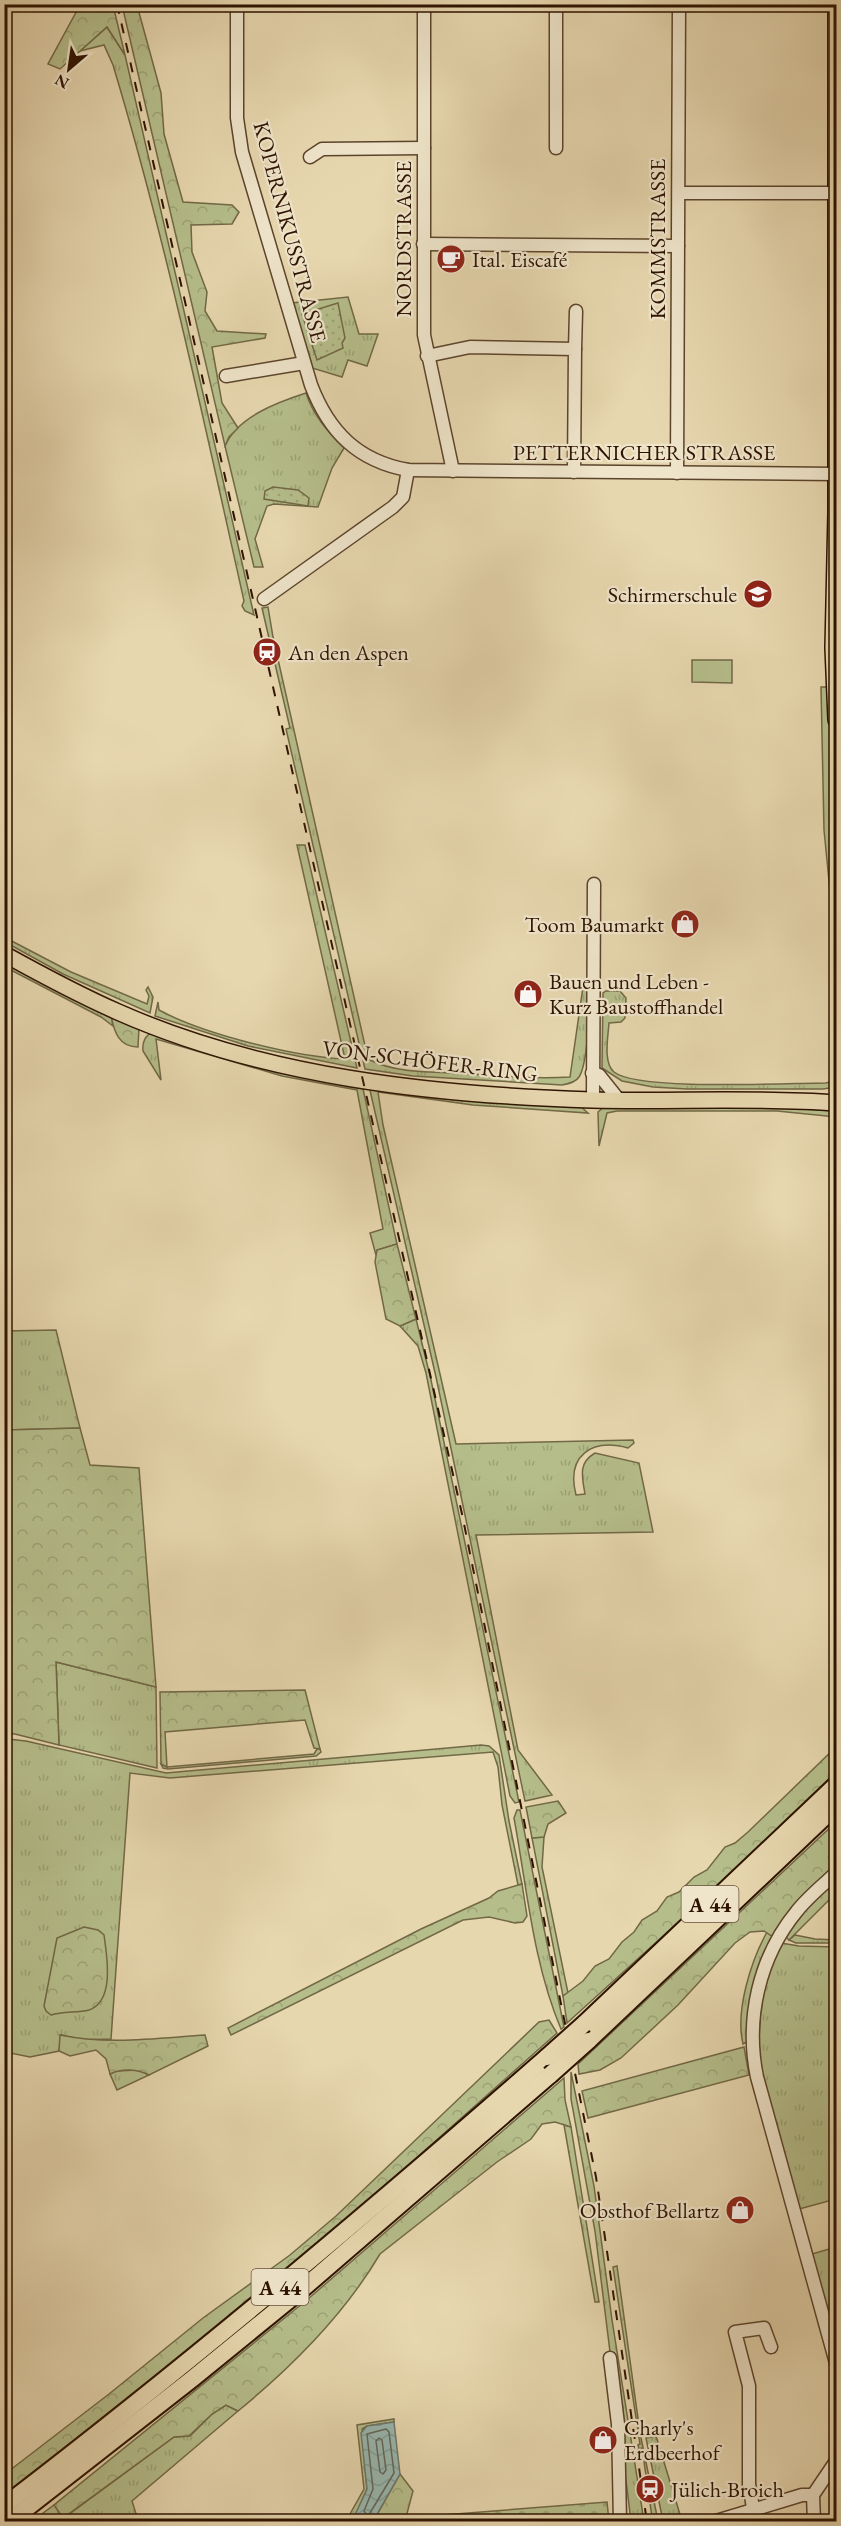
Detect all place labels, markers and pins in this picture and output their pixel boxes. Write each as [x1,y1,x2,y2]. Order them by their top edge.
cafe icon: Ital. Eiscafé [435,243,467,275]
place label: Ital. Eiscafé [472,245,568,274]
school or university icon: Schirmerschule [742,578,774,610]
place label: Schirmerschule [608,580,737,609]
station icon: An den Aspen [251,636,283,668]
place label: An den Aspen [287,638,409,667]
shop icon: Toom Baumarkt [669,908,701,940]
place label: Toom Baumarkt [525,910,664,939]
place label: Bauen und Leben - Kurz Baustoffhandel [549,967,723,1021]
shop icon: Bauen und Leben - Kurz Baustoffhandel [512,978,544,1010]
shop icon: Obsthof Bellartz [724,2194,756,2226]
place label: Obsthof Bellartz [580,2196,720,2225]
place label: Charly's Erdbeerhof [624,2413,723,2467]
shop icon: Charly's Erdbeerhof [587,2424,619,2456]
station icon: Jülich-Broich [634,2473,666,2505]
place label: Jülich-Broich [669,2475,784,2504]

